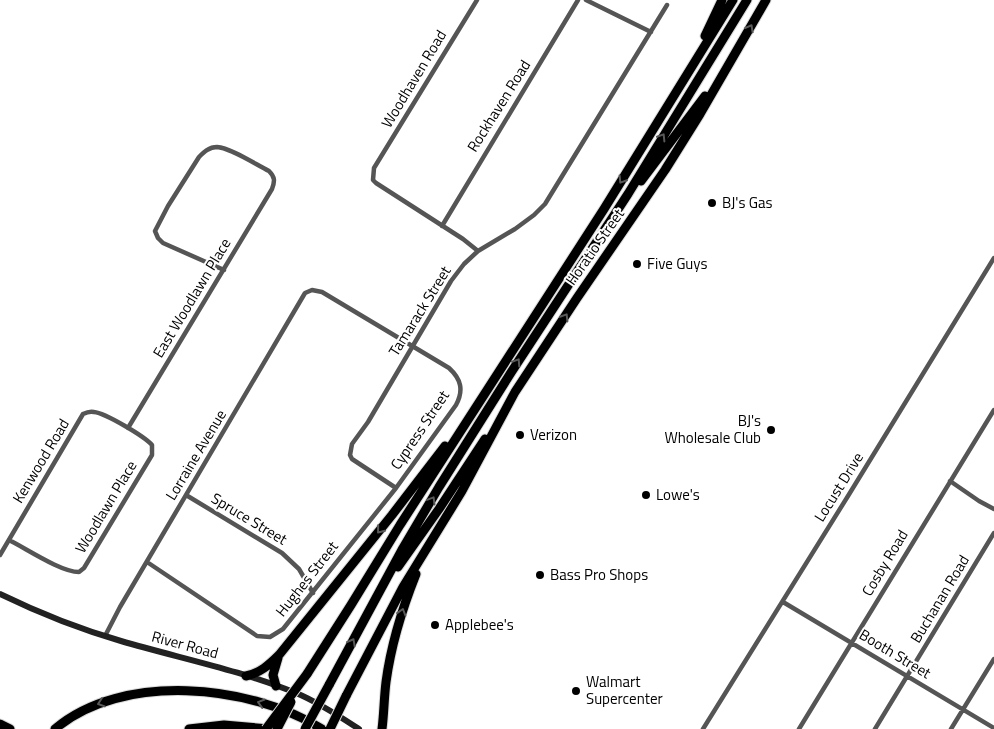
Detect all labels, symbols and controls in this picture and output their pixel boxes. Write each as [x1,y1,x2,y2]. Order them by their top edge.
street label: Woodhaven Road [375,25,452,132]
one-way arrow [744,25,754,34]
street label: Rockhaven Road [461,55,536,156]
one-way arrow [656,134,666,143]
one-way arrow [618,175,628,184]
place label: BJ's Gas [722,191,772,214]
marker: BJ's Gas [706,197,718,209]
street label: Horatio Street [560,203,630,290]
street label: East Woodlawn Place [147,234,236,362]
place label: Five Guys [647,252,707,275]
marker: Five Guys [631,258,643,270]
street label: Tamarack Street [383,261,457,360]
one-way arrow [558,314,568,323]
one-way arrow [511,358,521,367]
street label: Cypress Street [384,385,455,474]
street label: Lorraine Avenue [159,405,232,504]
place label: BJ's Wholesale Club [664,409,761,449]
street label: Kenwood Road [6,414,75,507]
place label: Verizon [530,423,577,446]
marker: BJ's Wholesale Club [765,424,777,436]
marker: Verizon [514,429,526,441]
street label: Locust Drive [808,448,869,526]
street label: Woodlawn Place [69,456,142,557]
place label: Lowe's [656,483,700,506]
street label: Spruce Street [207,487,292,551]
marker: Lowe's [640,489,652,501]
one-way arrow [425,497,435,506]
one-way arrow [378,524,386,533]
street label: Cosby Road [856,525,913,600]
street label: Hughes Street [270,535,344,621]
street label: Buchanan Road [904,551,975,647]
place label: Bass Pro Shops [550,563,648,586]
marker: Bass Pro Shops [534,569,546,581]
one-way arrow [396,609,406,617]
place label: Applebee's [445,613,514,636]
marker: Applebee's [429,619,441,631]
street label: Booth Street [855,623,936,684]
street label: River Road [149,625,221,664]
one-way arrow [346,638,356,647]
place label: Walmart Supercenter [586,670,663,710]
marker: Walmart Supercenter [570,685,582,697]
one-way arrow [97,698,106,708]
one-way arrow [257,699,265,709]

